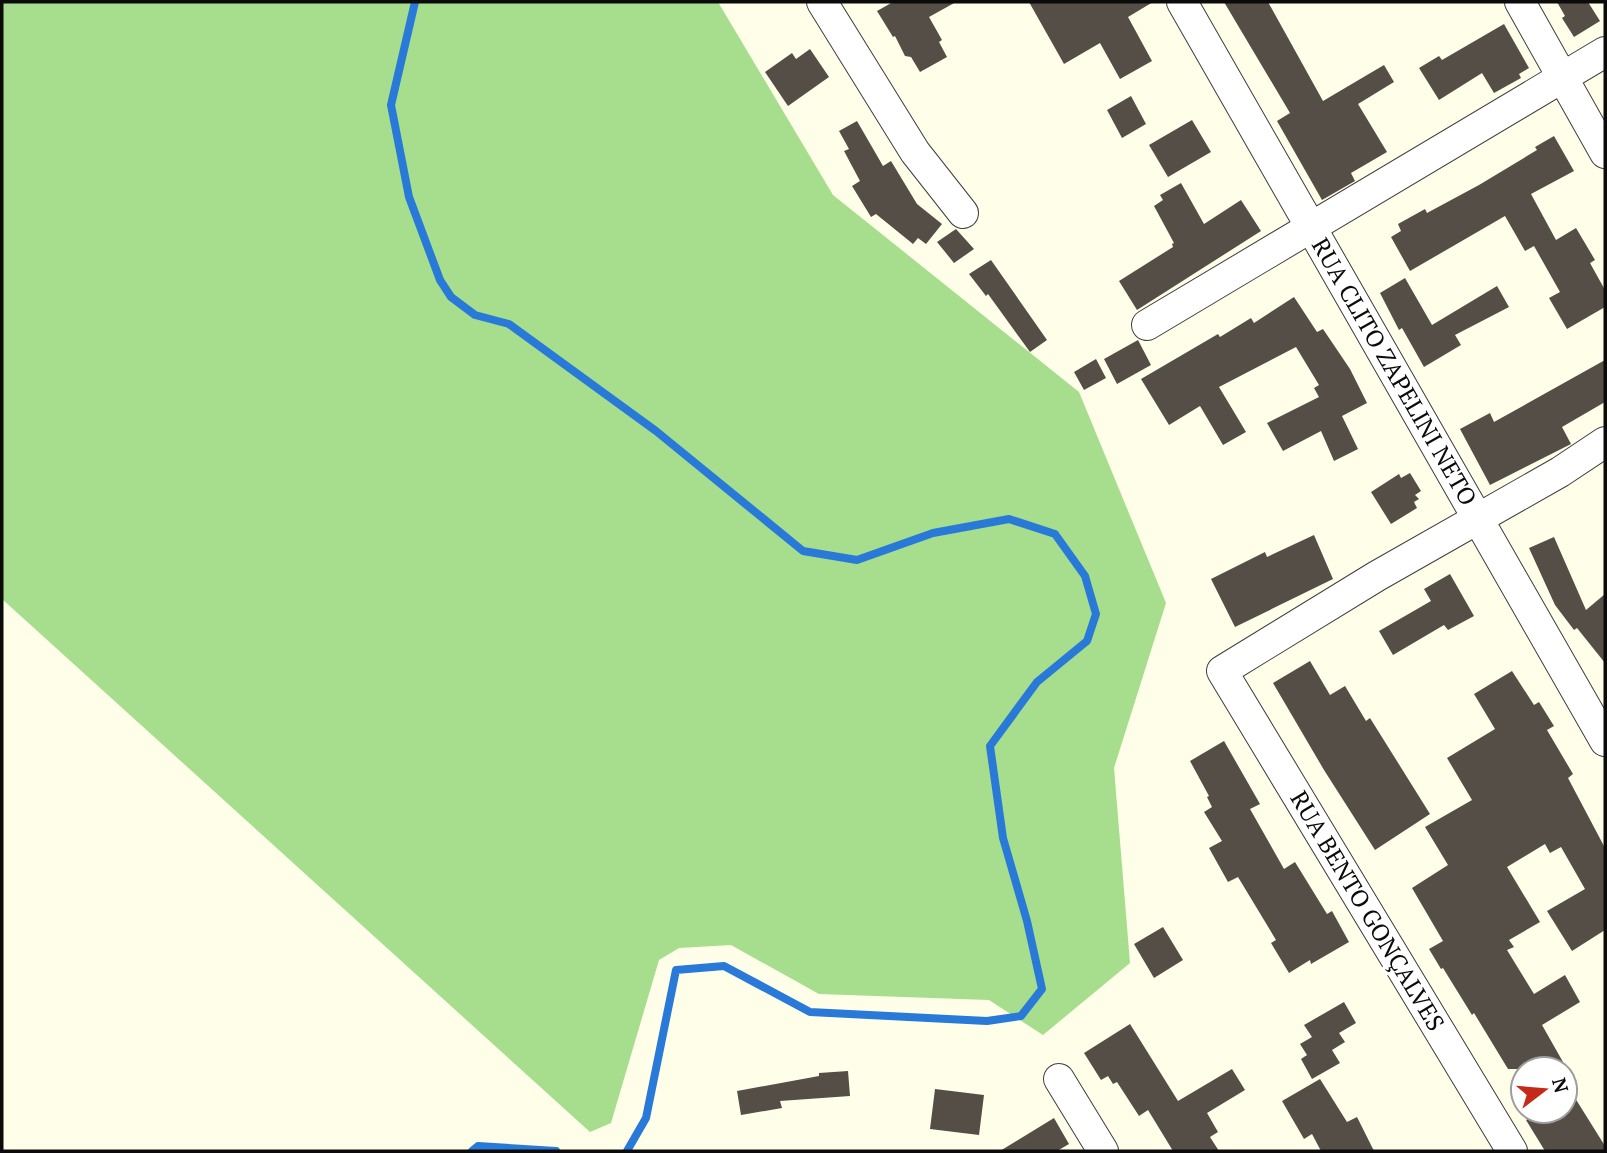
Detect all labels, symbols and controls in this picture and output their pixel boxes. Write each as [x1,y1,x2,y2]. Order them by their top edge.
street label: RUA CLITO ZAPELINI NETO [1305,232,1485,511]
street label: RUA BENTO GONÇALVES [1283,785,1452,1036]
north arrow [1509,1055,1579,1125]
text: N [1547,1075,1575,1096]

